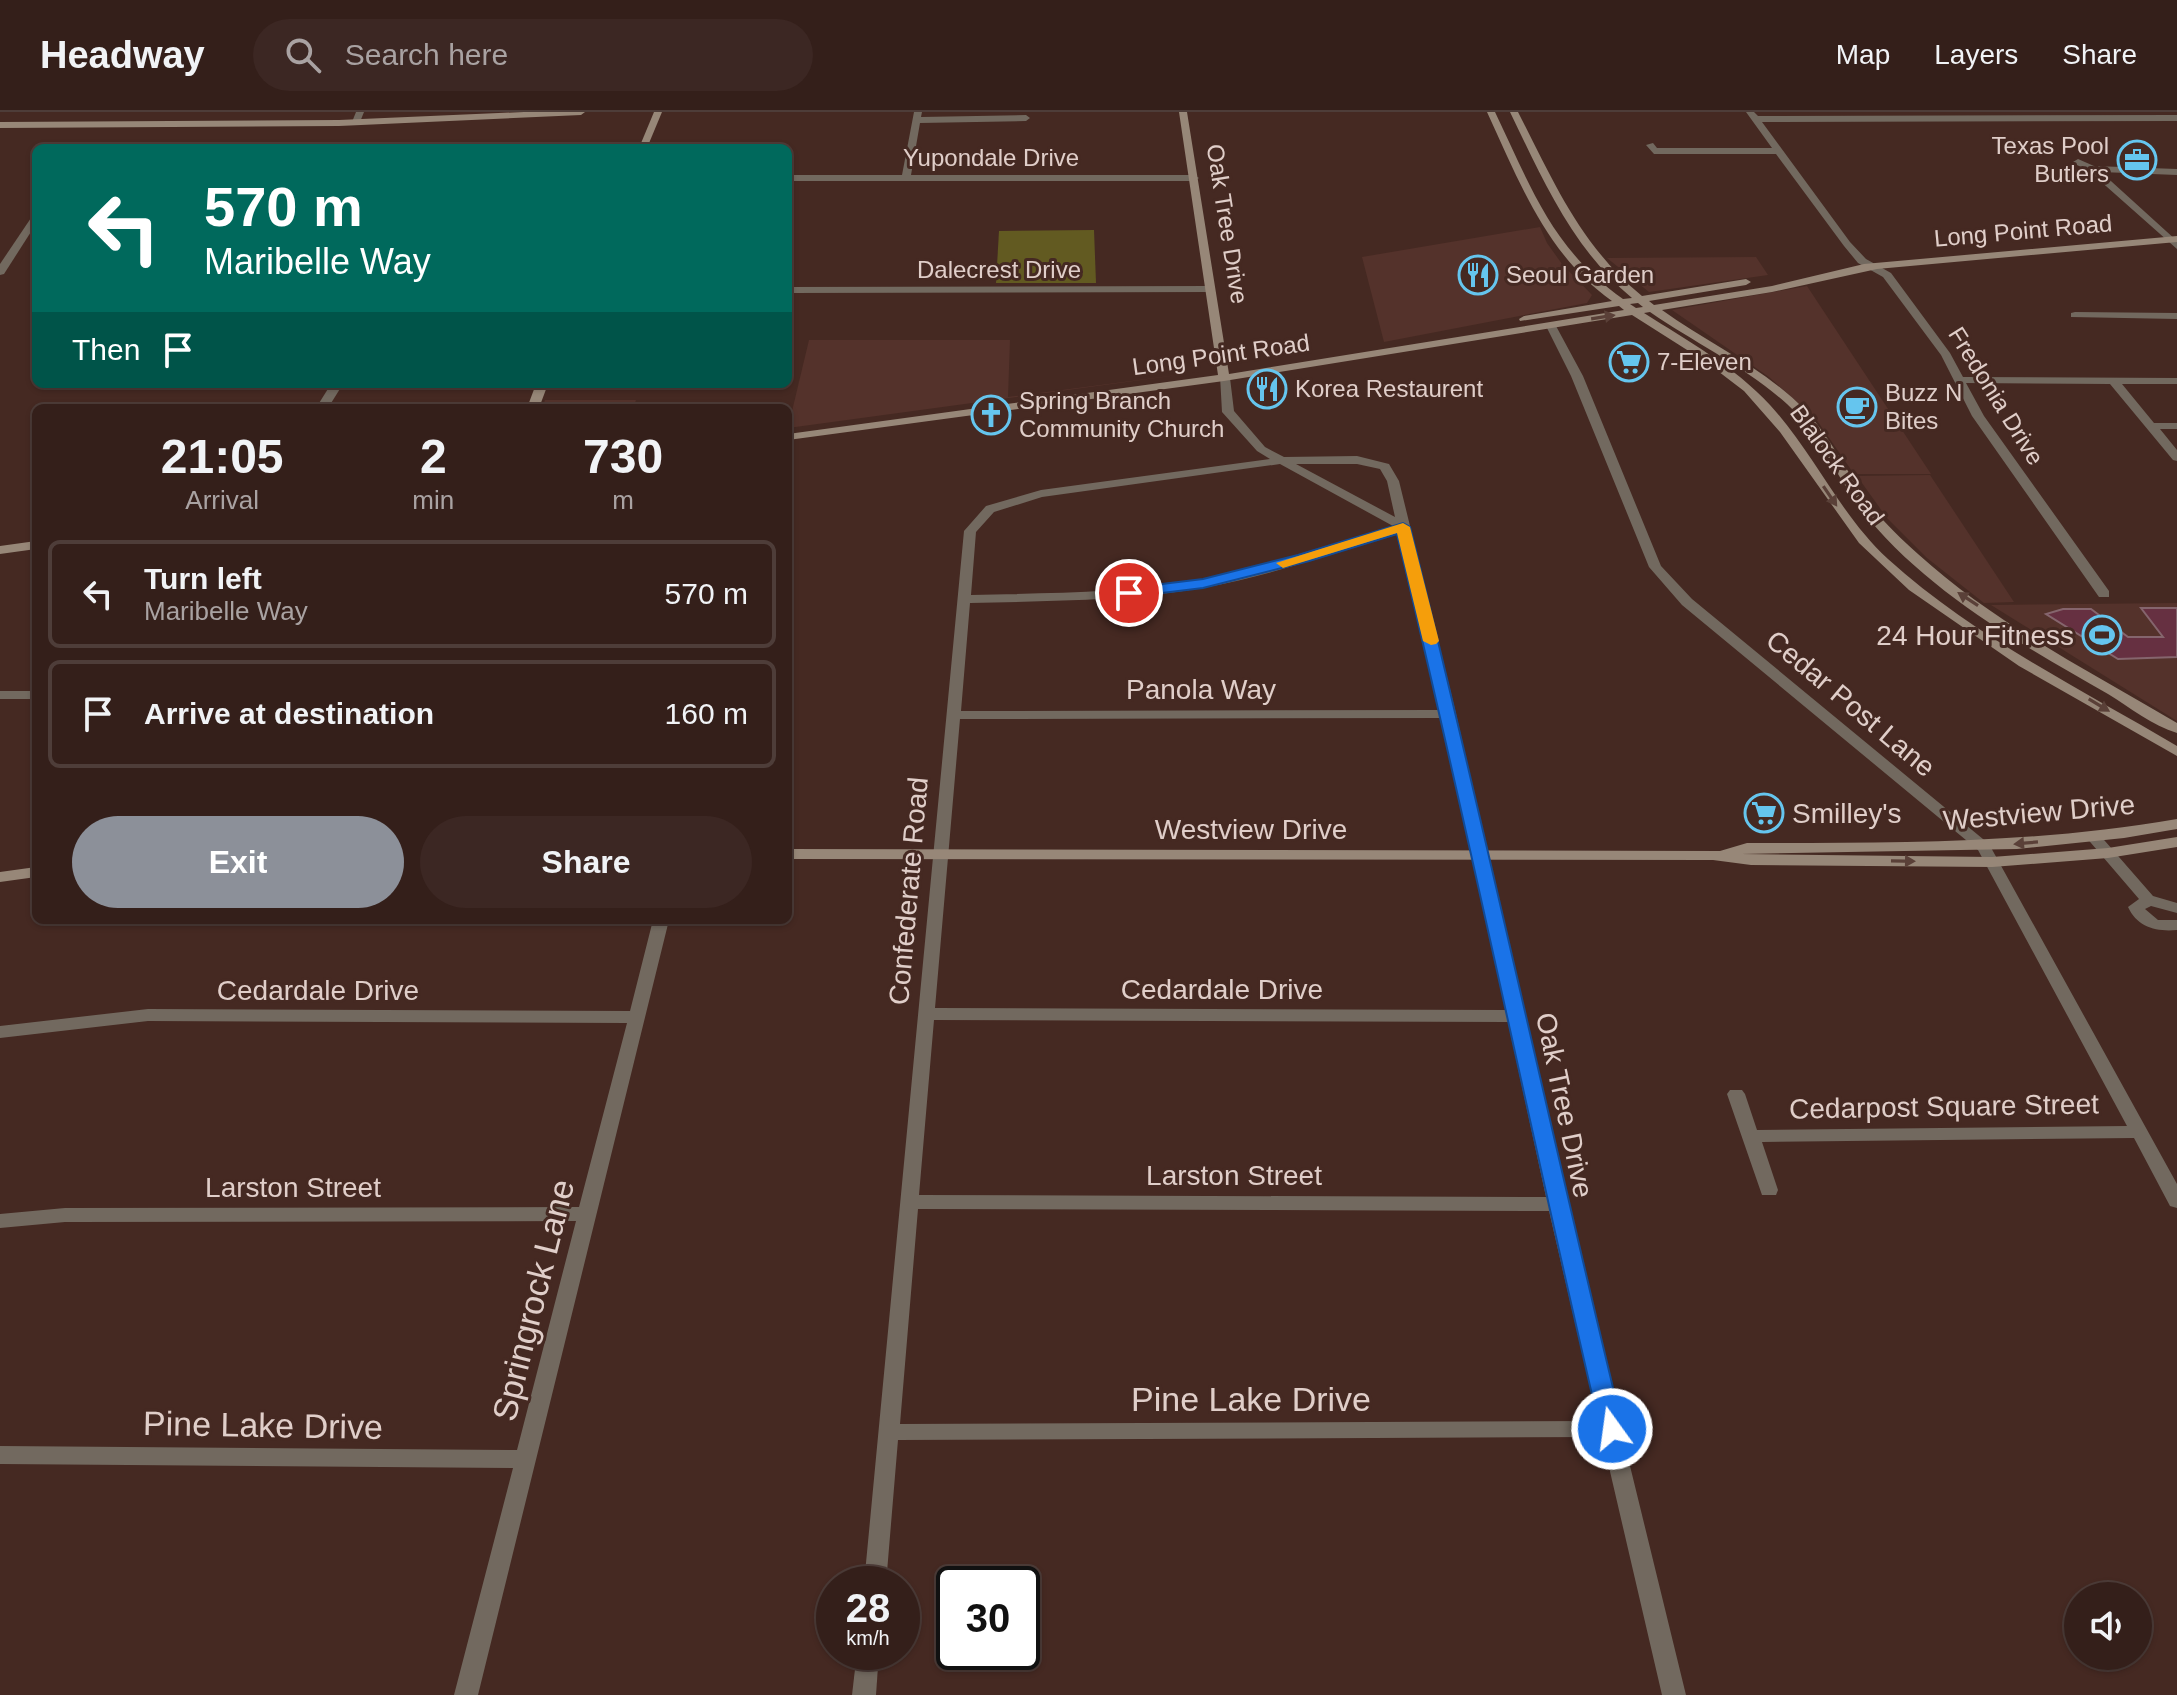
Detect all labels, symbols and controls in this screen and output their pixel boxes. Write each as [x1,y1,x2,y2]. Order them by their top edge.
search box [253,19,813,91]
icon: search [281,33,325,77]
text: Headway [40,34,205,76]
text: Search here [345,38,508,71]
text: Map [1836,39,1890,70]
text: Layers [1934,39,2018,70]
text: Share [2062,39,2137,70]
place label: Texas Pool Butlers [1992,132,2109,187]
office icon: Texas Pool Butlers [2116,139,2158,181]
street label: Oak Tree Drive [1202,142,1253,306]
street label: Yupondale Drive [903,144,1079,171]
text: 570 m [204,175,363,238]
icon: left [72,176,176,280]
street label: Long Point Road [1933,209,2113,252]
text: Maribelle Way [204,241,431,282]
restaurant icon: Seoul Garden [1457,254,1499,296]
street label: Dalecrest Drive [917,256,1081,283]
place label: Seoul Garden [1506,261,1654,288]
one-way arrow [1591,310,1616,323]
street label: Fredonia Drive [1943,322,2050,470]
icon: arrive [156,328,200,372]
street label: Long Point Road [1131,329,1311,380]
text: Then [72,333,140,366]
supermarket icon: 7-Eleven [1608,341,1650,383]
place label: 7-Eleven [1657,348,1752,375]
restaurant icon: Korea Restaurent [1246,368,1288,410]
place label: Korea Restaurent [1295,375,1483,402]
place label: Buzz N Bites [1885,379,1962,434]
cafe icon: Buzz N Bites [1836,386,1878,428]
place label: Spring Branch Community Church [1019,387,1224,442]
church icon: Spring Branch Community Church [970,394,1012,436]
street label: Blalock Road [1785,400,1890,530]
text: 21:05 [161,430,284,483]
text: 2 [420,430,447,483]
text: 730 [583,430,663,483]
text: Arrival [185,485,259,515]
text: min [412,485,454,515]
text: m [612,485,634,515]
one-way arrow [1822,485,1837,506]
pin [1095,559,1163,627]
text: Turn left [144,562,262,595]
icon: arrive [1107,571,1151,615]
icon: left [76,572,120,616]
text: 570 m [665,577,748,610]
one-way arrow [1957,592,1979,607]
text: Maribelle Way [144,596,308,626]
sports icon: 24 Hour Fitness [2081,614,2123,656]
place label: 24 Hour Fitness [1876,620,2074,651]
street label: Cedar Post Lane [1760,624,1941,783]
street label: Panola Way [1126,674,1276,705]
icon: arrive [76,692,120,736]
text: Arrive at destination [144,697,434,730]
text: 160 m [665,697,748,730]
one-way arrow [2088,698,2110,712]
street label: Confederate Road [883,776,934,1006]
street label: Westview Drive [1942,789,2136,836]
supermarket icon: Smilley's [1743,792,1785,834]
place label: Smilley's [1792,798,1902,829]
street label: Westview Drive [1155,814,1347,845]
button: Exit [72,816,404,908]
button: Share [420,816,752,908]
one-way arrow [2013,836,2038,849]
one-way arrow [1891,855,1916,867]
street label: Cedardale Drive [1121,974,1323,1005]
street label: Cedardale Drive [217,975,419,1006]
street label: Oak Tree Drive [1530,1010,1599,1200]
street label: Cedarpost Square Street [1789,1088,2099,1125]
street label: Larston Street [1146,1160,1322,1191]
street label: Larston Street [205,1172,381,1203]
street label: Springrock Lane [485,1175,581,1425]
street label: Pine Lake Drive [1131,1380,1371,1418]
position arrow [1570,1387,1654,1471]
street label: Pine Lake Drive [143,1404,383,1446]
speed limit sign: 30 [936,1566,1040,1670]
map controls [2064,1582,2152,1670]
button: sound [2064,1582,2152,1670]
text: 28 [846,1586,890,1630]
text: km/h [846,1627,890,1649]

